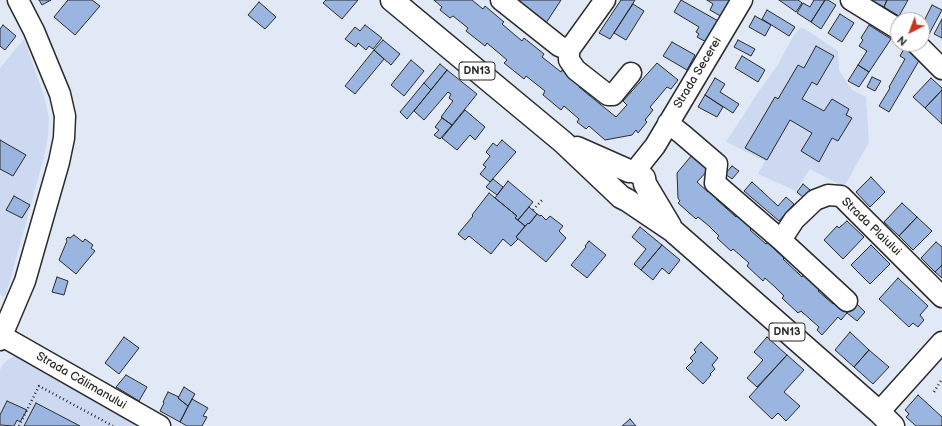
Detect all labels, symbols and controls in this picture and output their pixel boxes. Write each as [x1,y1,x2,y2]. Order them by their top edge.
north arrow [890,12,930,52]
text: N [895,33,910,48]
street label: Strada Secerei [671,35,725,111]
road number: DN13 [459,62,495,80]
street label: Strada Plaiului [838,195,904,259]
road number: DN13 [769,323,805,341]
street label: Strada Călimanului [33,349,129,413]

